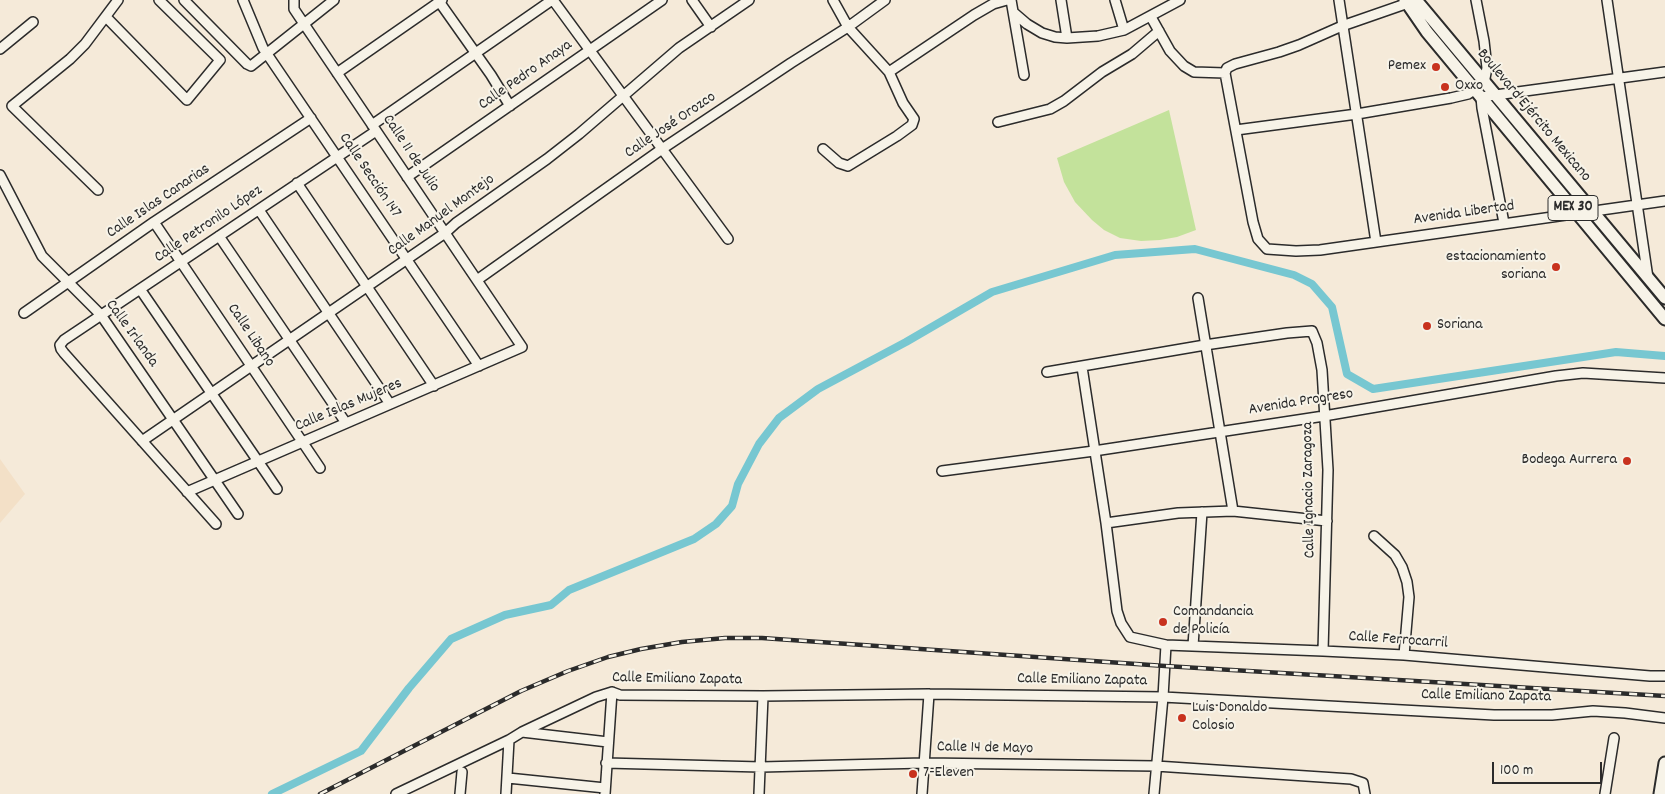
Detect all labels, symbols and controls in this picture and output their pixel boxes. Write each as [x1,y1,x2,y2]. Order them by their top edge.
street label: Calle Pedro Anaya [475,37,577,115]
street label: Boulevard Ejército Mexicano [1472,46,1594,186]
place label: Pemex [1388,57,1426,77]
marker: Pemex [1430,61,1442,73]
place label: Oxxo [1455,77,1483,97]
marker: Oxxo [1439,81,1451,93]
street label: Calle José Orozco [622,88,720,164]
street label: Calle 11 de Julio [377,112,443,196]
street label: Calle Sección 147 [334,130,404,222]
street label: Calle Islas Canarias [104,160,214,244]
street label: Calle Manuel Montejo [385,171,499,261]
street label: Calle Petronilo López [151,182,267,268]
road number: MEX 30 [1548,196,1598,220]
street label: Avenida Libertad [1412,197,1516,231]
place label: estacionamiento soriana [1446,248,1546,286]
marker: estacionamiento soriana [1550,261,1562,273]
street label: Calle Irlanda [100,297,162,371]
street label: Calle Libano [222,301,278,371]
place label: Soriana [1437,316,1482,336]
marker: Soriana [1421,320,1433,332]
street label: Calle Islas Mujeres [293,375,405,437]
street label: Avenida Progreso [1247,385,1355,421]
street label: Calle Ignacio Zaragoza [1299,422,1321,558]
place label: Bodega Aurrera [1522,451,1617,471]
marker: Bodega Aurrera [1621,455,1633,467]
place label: Comandancia de Policía [1173,603,1253,641]
marker: Comandancia de Policía [1157,616,1169,628]
street label: Calle Ferrocarril [1348,628,1448,654]
street label: Calle Emiliano Zapata [612,669,742,691]
street label: Calle Emiliano Zapata [1017,670,1147,692]
street label: Calle Emiliano Zapata [1421,686,1551,708]
place label: Luis Donaldo Colosio [1192,699,1267,737]
marker: Luis Donaldo Colosio [1176,712,1188,724]
street label: Calle 14 de Mayo [937,739,1033,759]
scale bar [1495,752,1605,784]
text: 100 m [1500,760,1533,782]
place label: 7-Eleven [923,764,974,784]
marker: 7-Eleven [907,768,919,780]

